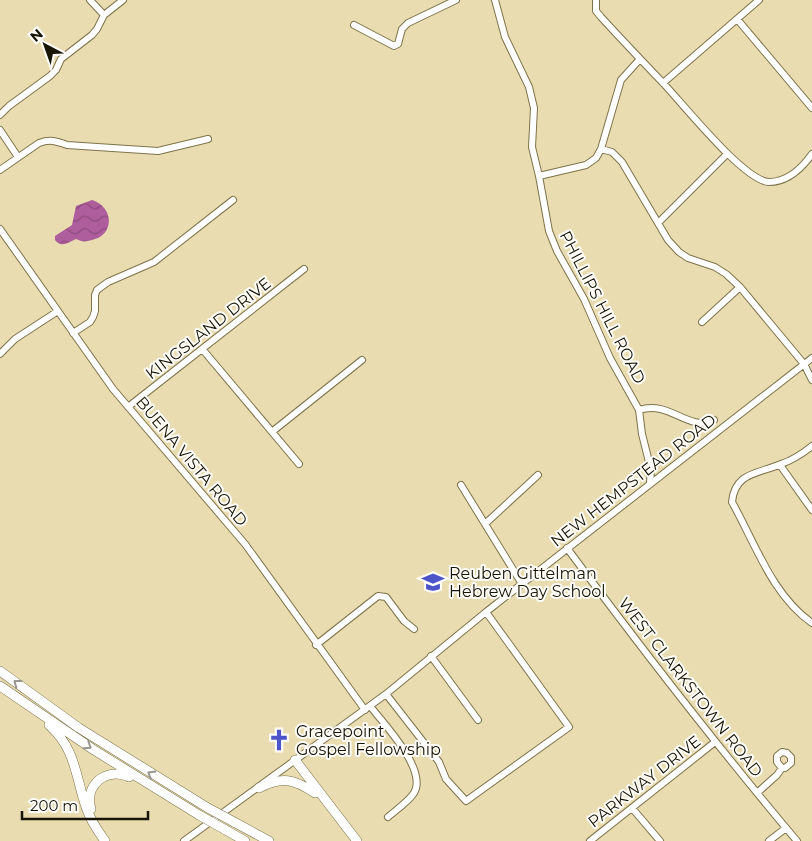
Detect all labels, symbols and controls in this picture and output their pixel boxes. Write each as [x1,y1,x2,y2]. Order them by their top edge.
north arrow [20,20,70,70]
text: N [26,25,47,46]
street label: PHILLIPS HILL ROAD [556,228,649,387]
street label: KINGSLAND DRIVE [142,274,275,383]
street label: BUENA VISTA ROAD [132,393,251,530]
street label: NEW HEMPSTEAD ROAD [547,410,720,551]
place label: Reuben Gittelman Hebrew Day School [449,564,606,601]
school or university icon: Reuben Gittelman Hebrew Day School [420,569,446,595]
street label: WEST CLARKSTOWN ROAD [615,594,767,781]
one-way arrow [13,680,23,689]
place label: Gracepoint Gospel Fellowship [296,722,441,759]
church icon: Gracepoint Gospel Fellowship [266,727,292,753]
street label: PARKWAY DRIVE [584,731,704,831]
one-way arrow [82,740,91,750]
one-way arrow [148,770,157,780]
scale bar [22,788,149,820]
text: 200 m [30,796,78,815]

